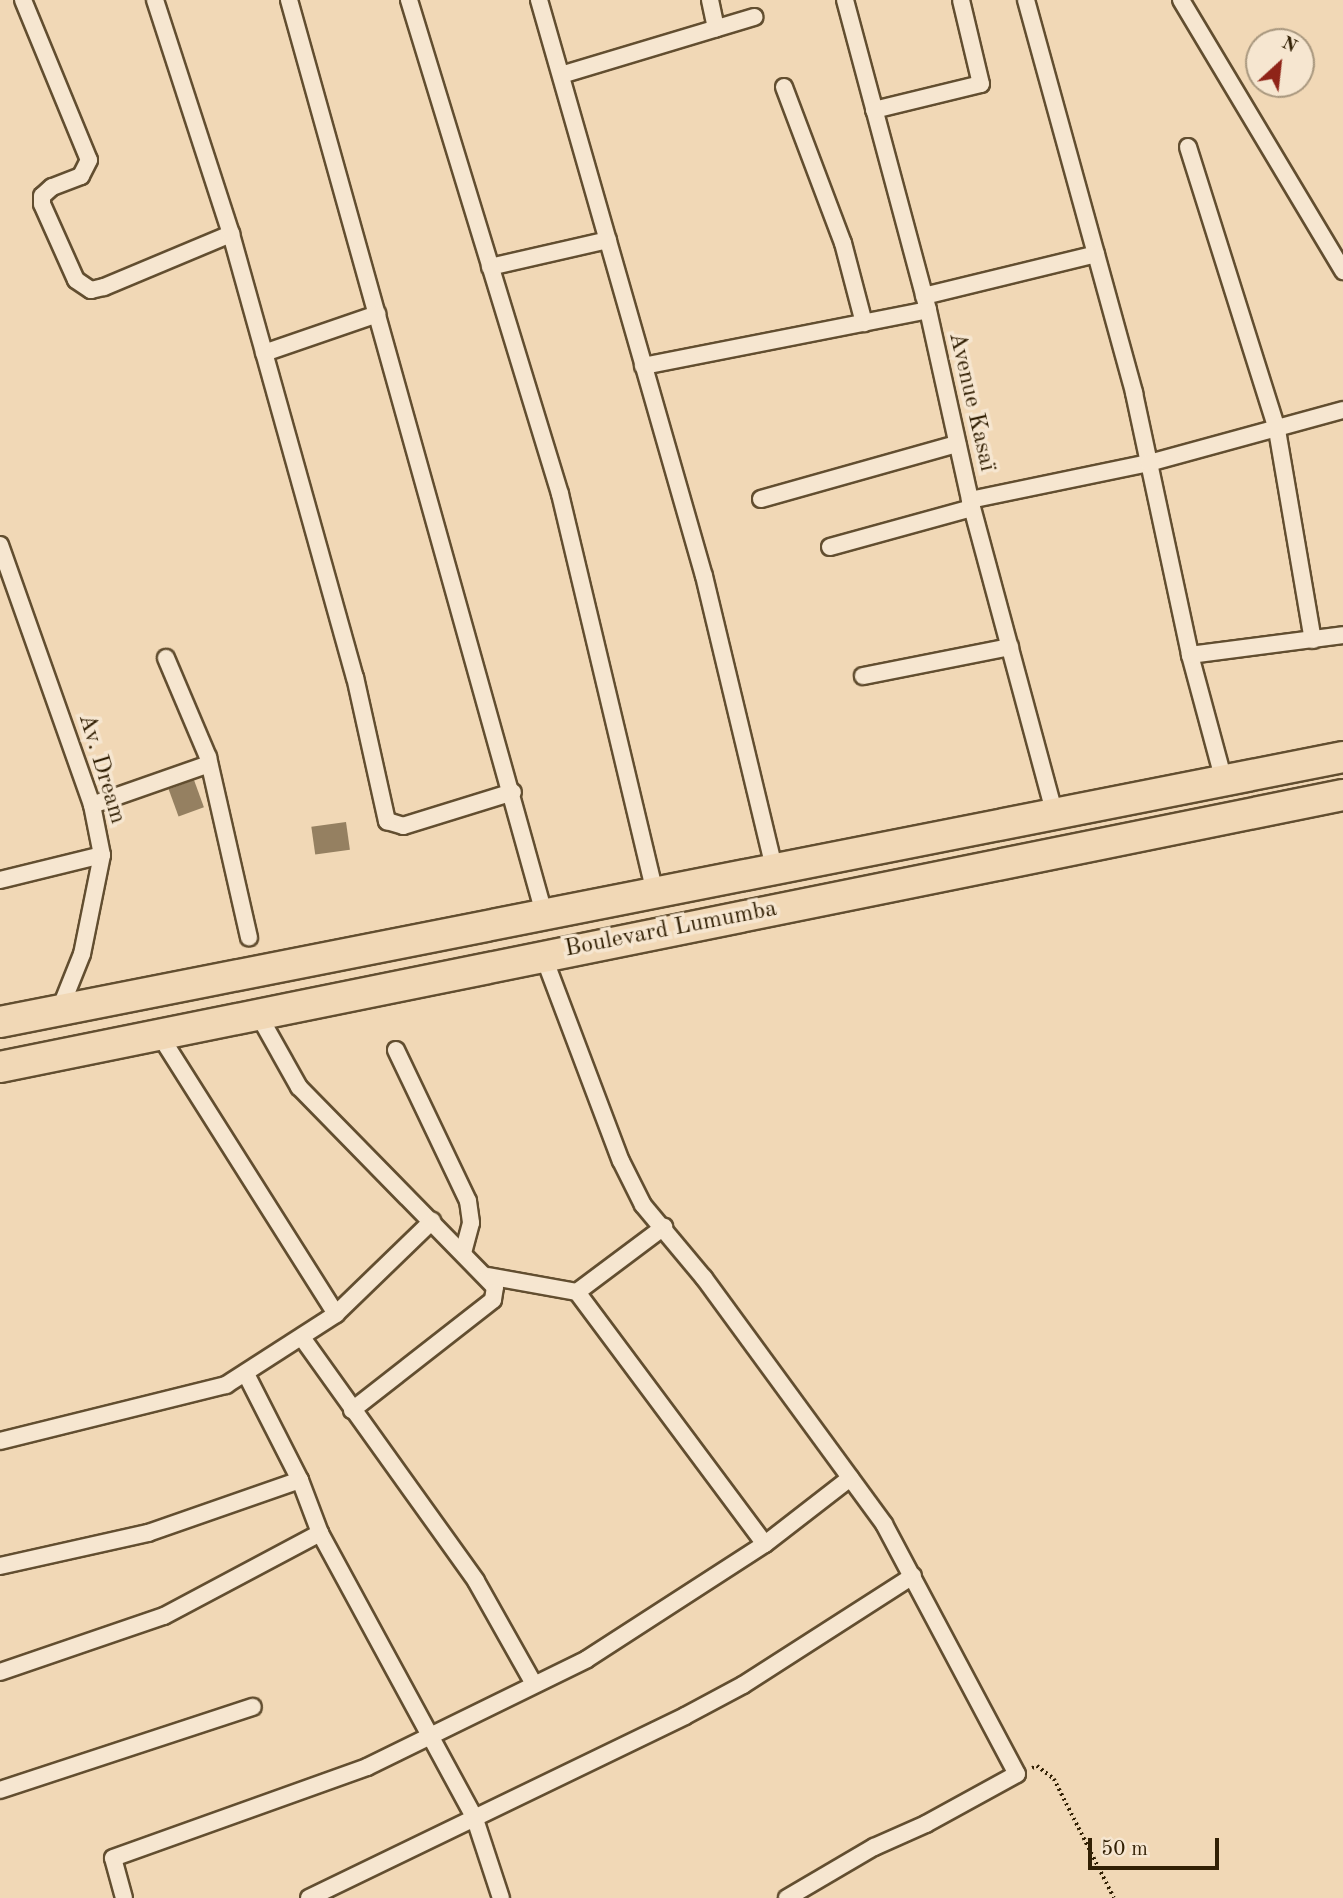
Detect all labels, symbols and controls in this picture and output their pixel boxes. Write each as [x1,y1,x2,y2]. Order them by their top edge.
north arrow [1245,28,1315,98]
text: N [1278,34,1300,57]
street label: Avenue Kasaï [941,330,1001,474]
street label: Av. Dream [71,711,131,827]
street label: Boulevard Lumumba [562,895,780,965]
scale bar [1091,1825,1222,1869]
text: 50 m [1101,1839,1148,1860]

